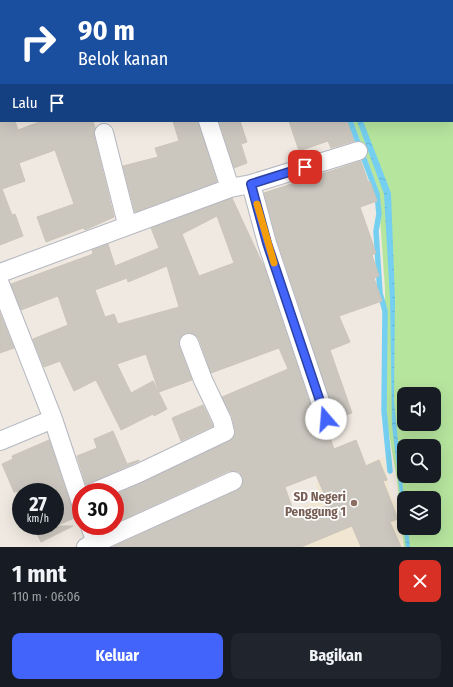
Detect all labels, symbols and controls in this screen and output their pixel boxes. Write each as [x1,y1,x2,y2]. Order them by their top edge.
text: 90 m [78,14,135,47]
icon: right [12,16,64,68]
text: Belok kanan [78,48,168,70]
icon: arrive [46,92,68,114]
text: Lalu [12,94,38,112]
pin [288,150,322,184]
icon: arrive [294,156,316,178]
map controls [397,387,441,535]
button: sound [397,387,441,431]
position arrow [305,398,347,440]
button: search [397,439,441,483]
speed limit sign: 30 [72,483,124,535]
place label: SD Negeri Penggung 1 [285,489,346,519]
button: layers [397,491,441,535]
text: 27 [29,492,47,516]
marker: SD Negeri Penggung 1 [349,498,359,508]
text: km/h [27,513,49,525]
text: 1 mnt [12,560,66,588]
button: close [399,560,441,602]
text: 110 m · 06:06 [12,589,80,604]
button: Keluar [12,633,223,679]
button: Bagikan [231,633,441,679]

